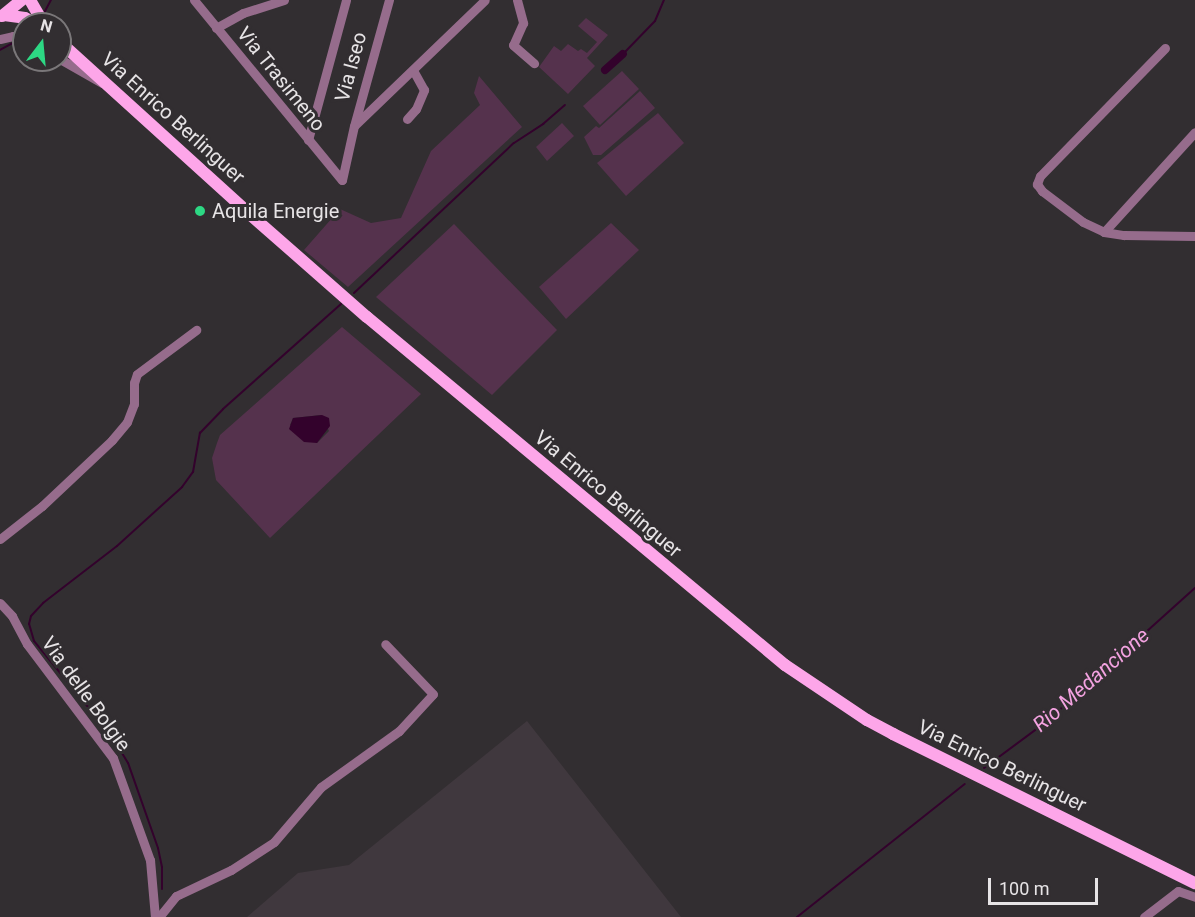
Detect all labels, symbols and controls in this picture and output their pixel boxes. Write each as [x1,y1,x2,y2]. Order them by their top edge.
north arrow [12,12,72,72]
text: N [38,15,55,37]
street label: Via Trasimeno [231,22,331,136]
street label: Via Iseo [330,30,372,104]
street label: Via Enrico Berlinguer [96,47,250,189]
place label: Aquila Energie [212,199,339,223]
marker: Aquila Energie [193,204,207,218]
street label: Via Enrico Berlinguer [530,425,686,563]
water label: Rio Medancione [1028,623,1154,737]
street label: Via delle Bolgie [36,632,136,756]
street label: Via Enrico Berlinguer [914,715,1090,817]
scale bar [991,866,1100,904]
text: 100 m [999,878,1050,899]

